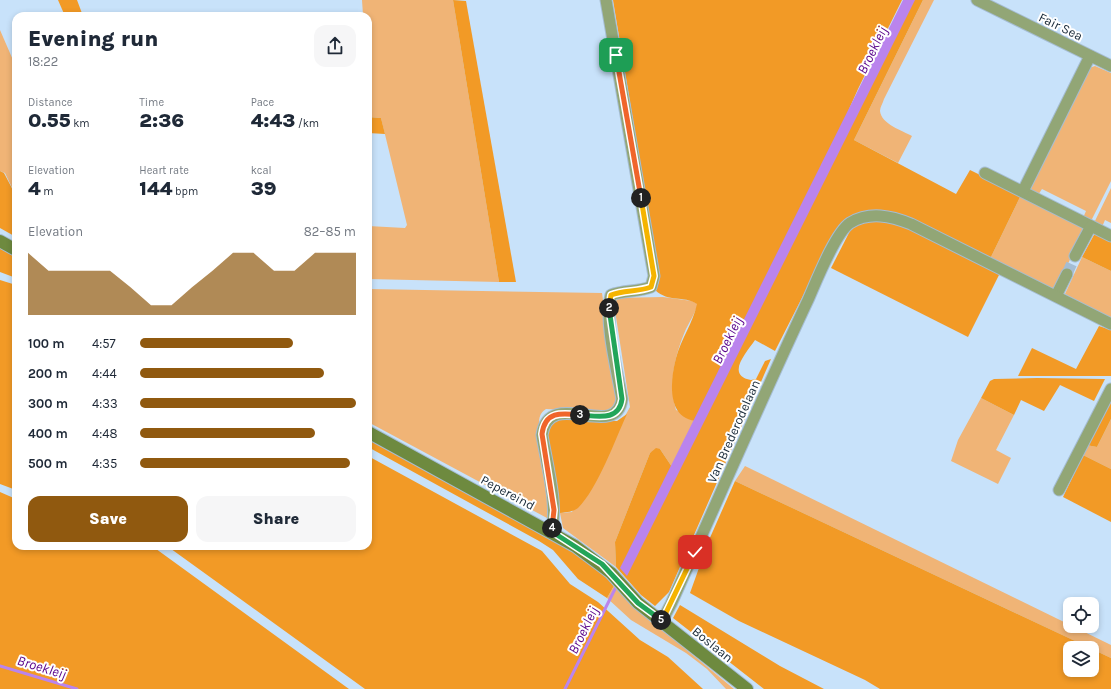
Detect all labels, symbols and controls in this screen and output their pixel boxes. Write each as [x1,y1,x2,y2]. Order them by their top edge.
street label: Fair Sea [1036,9,1085,43]
water label: Broekleij [854,24,891,77]
button: share [314,25,356,67]
text: Evening run [28,26,158,52]
pin [599,38,633,72]
icon: arrive [605,44,627,66]
text: 18:22 [28,54,58,69]
text: Distance [28,96,72,109]
text: Time [139,96,164,109]
text: Pace [251,96,274,109]
text: 0.55 [28,109,71,132]
text: 2:36 [139,109,184,132]
text: 4:43 [251,109,295,132]
text: km [71,117,90,130]
text: /km [295,117,319,130]
text: Elevation [28,164,75,177]
text: Heart rate [139,164,189,177]
text: kcal [251,164,272,177]
text: 4 [28,177,41,200]
text: 144 [139,177,172,200]
text: 39 [251,177,277,200]
text: m [41,185,54,198]
text: bpm [172,185,198,198]
pin: 1 [631,188,651,208]
text: 1 [639,191,643,204]
text: Elevation [28,224,83,239]
text: 82–85 m [304,224,356,239]
pin: 2 [599,298,619,318]
text: 2 [606,301,612,314]
water label: Broekleij [709,314,746,367]
text: 100 m [28,336,65,351]
text: 4:57 [92,336,116,351]
text: 200 m [28,366,68,381]
text: 4:44 [92,366,117,381]
street label: Van Brederodelaan [704,378,763,485]
text: 300 m [28,396,68,411]
text: 4:33 [92,396,118,411]
pin: 3 [570,405,590,425]
text: 3 [577,408,583,421]
text: 400 m [28,426,68,441]
text: 4:48 [92,426,118,441]
text: 500 m [28,456,68,471]
text: 4:35 [92,456,117,471]
street label: Pepereind [478,472,537,513]
button: Save [28,496,188,542]
button: Share [196,496,356,542]
pin: 4 [542,518,562,538]
text: 4 [549,521,555,534]
pin [678,535,712,569]
icon: check [684,541,706,563]
map controls [1063,597,1099,677]
button: locate [1063,597,1099,633]
water label: Broekleij [565,604,602,657]
pin: 5 [651,610,671,630]
text: 5 [658,613,664,626]
street label: Boslaan [689,624,736,665]
button: layers [1063,641,1099,677]
water label: Broekleij [15,652,69,683]

